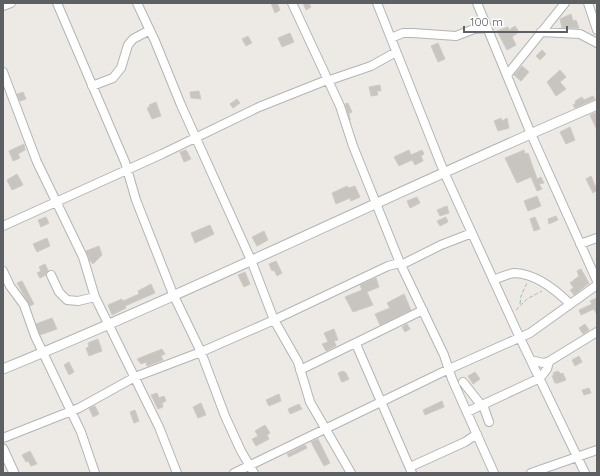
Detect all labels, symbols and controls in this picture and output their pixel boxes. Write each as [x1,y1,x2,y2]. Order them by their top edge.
scale bar [464,8,567,34]
text: 100 m [470,14,503,29]

